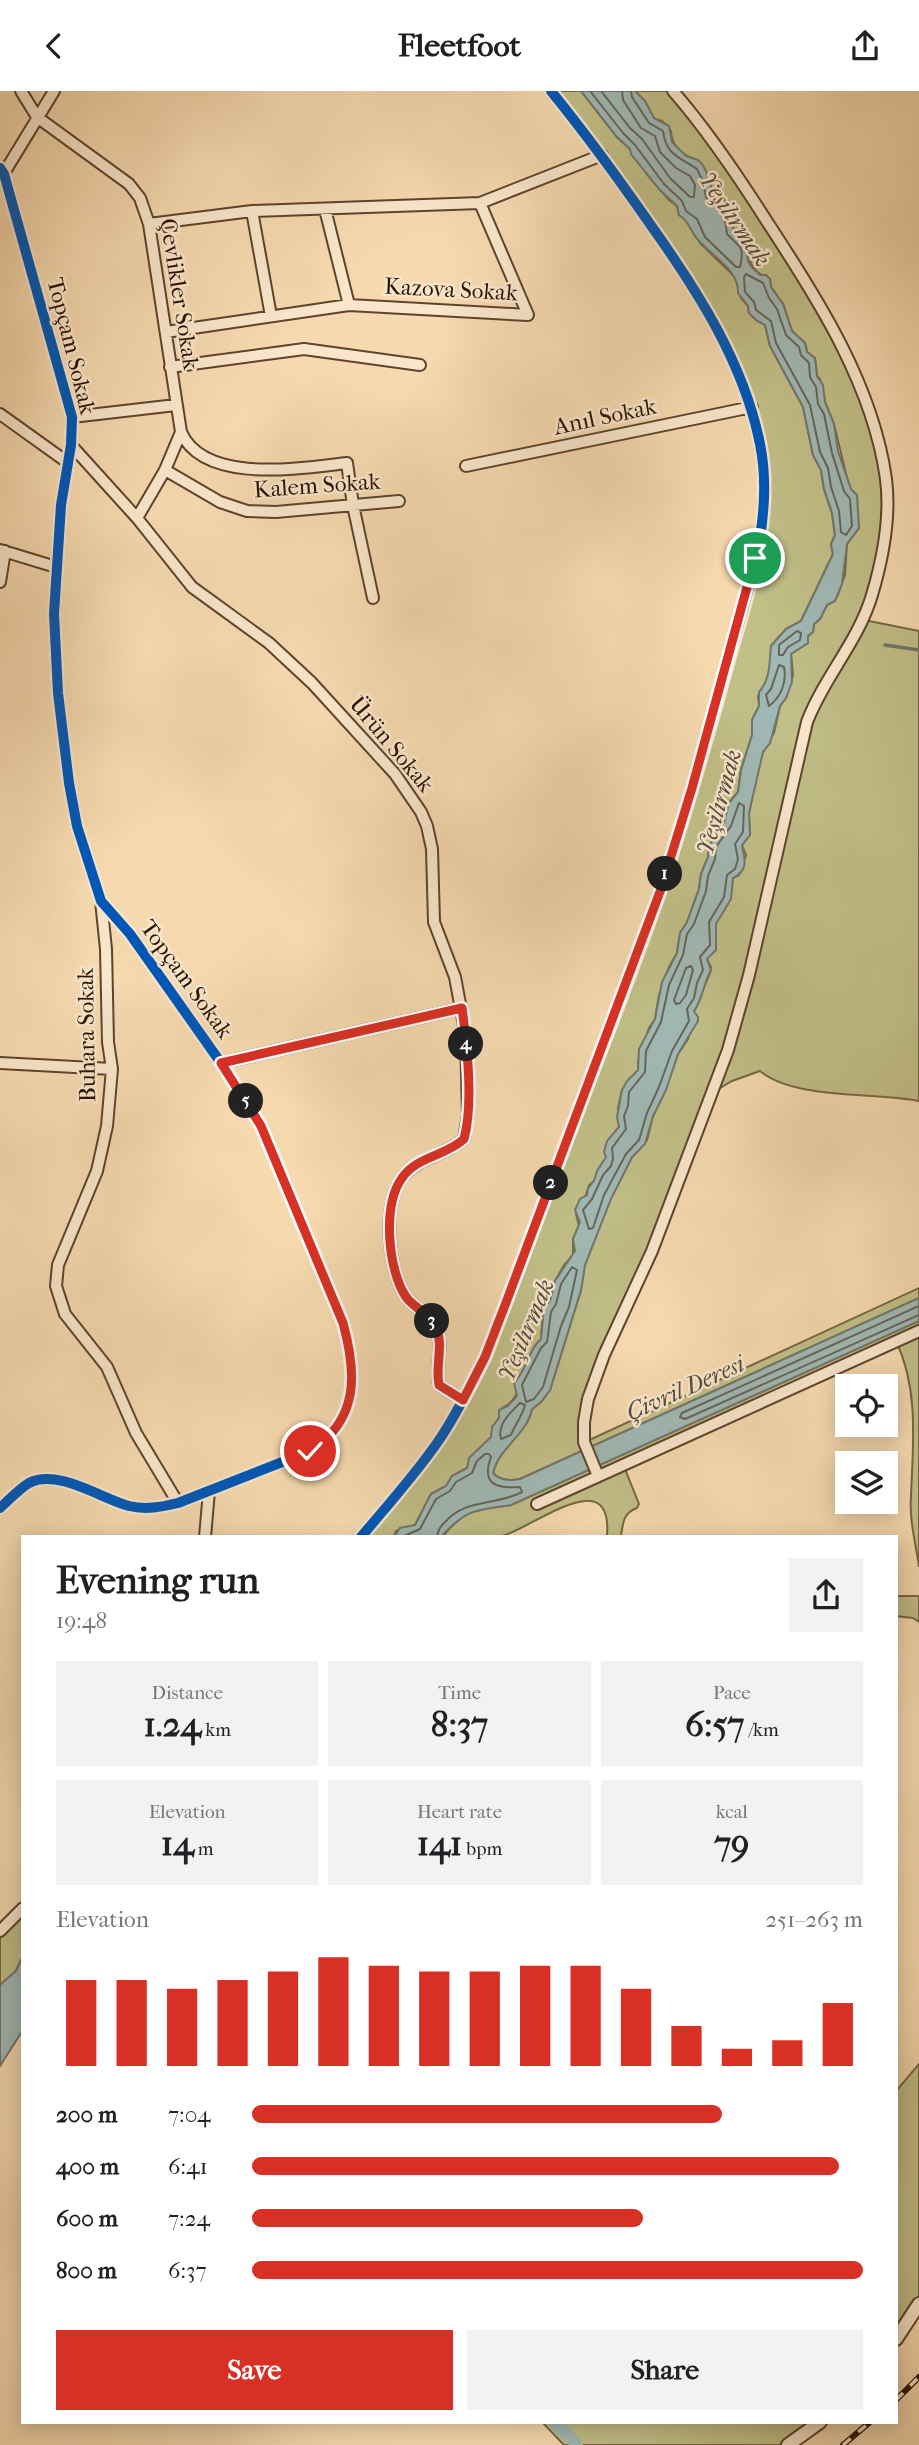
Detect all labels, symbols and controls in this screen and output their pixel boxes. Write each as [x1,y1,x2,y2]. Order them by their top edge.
icon: back [35,27,73,65]
text: Fleetfoot [398,27,521,64]
icon: share [846,27,884,65]
water label: Yeşilırmak [693,166,777,272]
street label: Çevlikler Sokak [154,216,205,373]
street label: Kazova Sokak [384,273,520,307]
street label: Topçam Sokak [41,275,102,418]
street label: Anıl Sokak [550,392,660,441]
street label: Kalem Sokak [253,468,382,503]
pin [725,528,785,588]
icon: arrive [736,539,774,577]
street label: Ürün Sokak [344,691,440,799]
water label: Yeşilırmak [691,746,747,858]
pin: 1 [648,857,682,891]
text: 1 [661,862,668,884]
street label: Topçam Sokak [135,915,239,1045]
street label: Buhara Sokak [72,966,101,1102]
pin: 4 [448,1027,484,1061]
text: 4 [460,1032,471,1054]
pin: 5 [229,1083,264,1119]
text: 5 [241,1089,250,1111]
pin: 2 [534,1165,568,1201]
text: 2 [546,1171,555,1193]
water label: Yeşilırmak [492,1275,560,1385]
pin: 3 [414,1303,450,1339]
text: 3 [428,1309,435,1331]
water label: Çivril Deresi [622,1349,750,1427]
map controls [835,1374,898,1514]
button: locate [835,1374,898,1437]
pin [280,1421,340,1481]
icon: check [291,1432,329,1470]
button: layers [835,1451,898,1514]
text: Evening run [56,1558,259,1603]
button: share [789,1558,863,1632]
text: 19:48 [56,1607,107,1634]
text: Distance [151,1682,223,1704]
text: Time [438,1682,481,1704]
text: Pace [713,1682,751,1704]
text: 1.24 [143,1704,201,1745]
text: 8:37 [431,1704,488,1745]
text: 6:57 [685,1704,744,1745]
text: km [201,1719,231,1741]
text: /km [744,1719,779,1741]
text: Elevation [149,1801,226,1823]
text: Heart rate [417,1801,502,1823]
text: kcal [716,1801,748,1823]
text: 14 [161,1823,194,1864]
text: 141 [417,1823,462,1864]
text: 79 [714,1823,749,1864]
text: m [194,1838,214,1860]
text: bpm [462,1838,502,1860]
text: Elevation [56,1906,149,1933]
text: 251–263 m [765,1906,863,1933]
text: 200 m [56,2101,117,2128]
text: 7:04 [168,2101,211,2128]
text: 400 m [56,2153,119,2180]
text: 6:41 [168,2153,208,2180]
text: 600 m [56,2205,118,2232]
text: 7:24 [168,2205,210,2232]
text: 800 m [56,2257,117,2284]
text: 6:37 [168,2257,207,2284]
button: Save [56,2330,453,2410]
button: Share [467,2330,863,2410]

